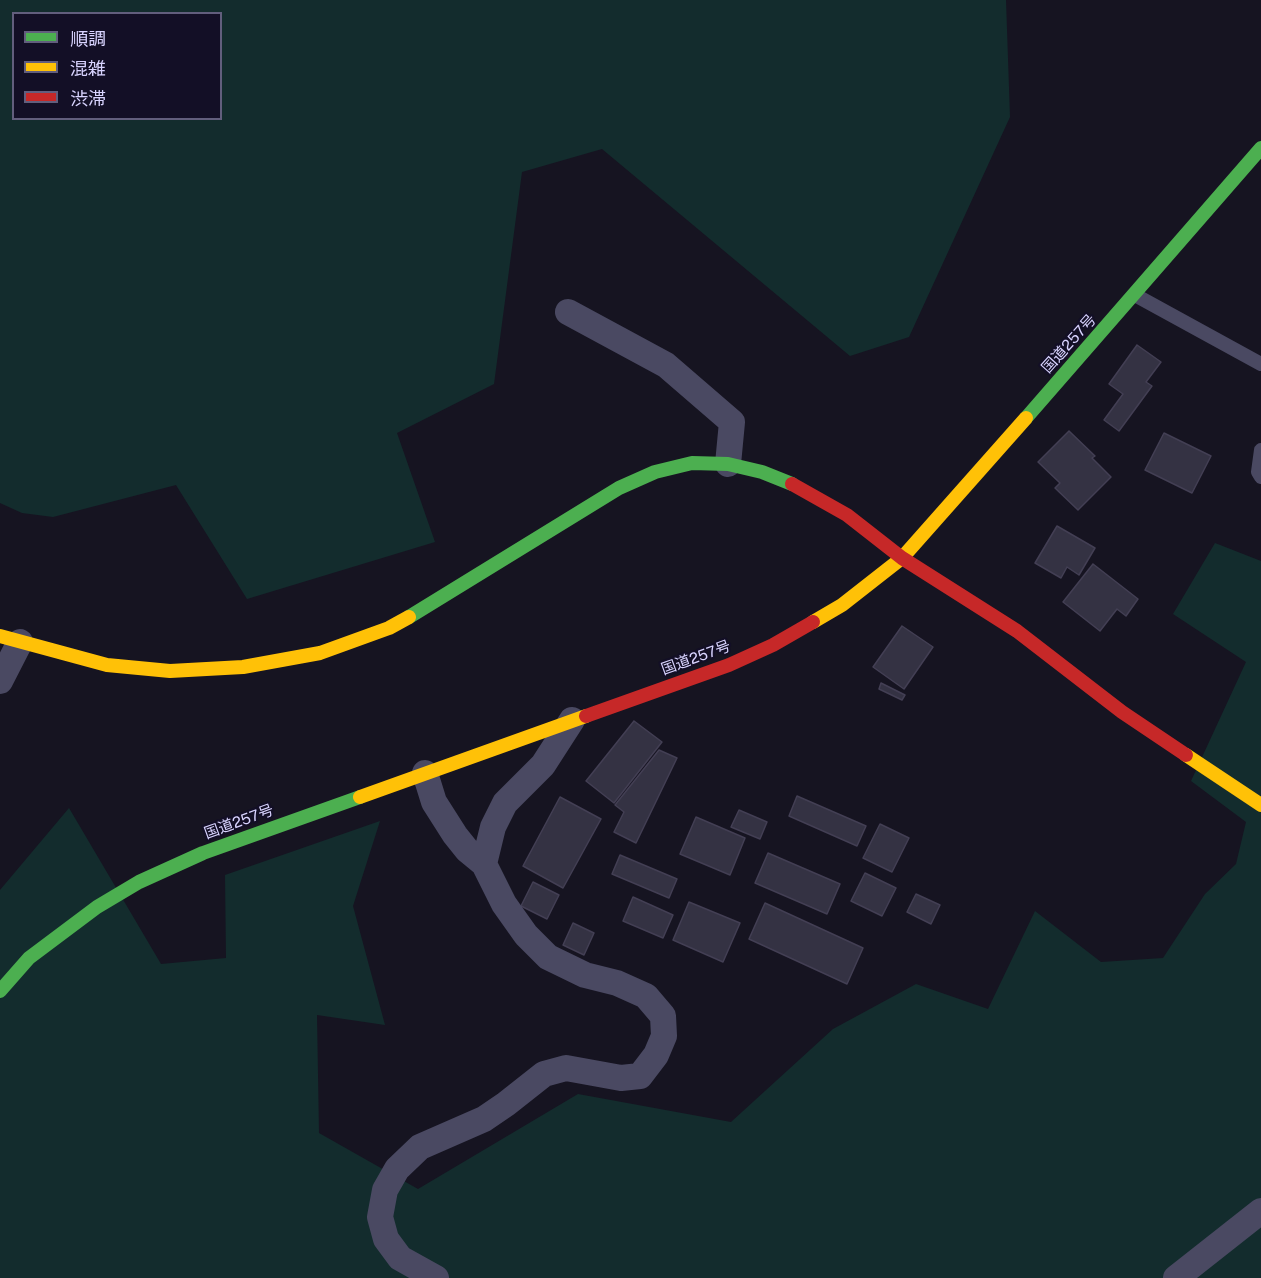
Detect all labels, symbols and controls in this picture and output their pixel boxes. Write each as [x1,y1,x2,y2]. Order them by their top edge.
legend [12,12,222,120]
text: 順調 [70,28,106,49]
text: 混雑 [70,58,106,79]
text: 渋滞 [70,88,106,109]
street label: 国道257号 [1038,311,1100,377]
street label: 国道257号 [659,637,733,679]
street label: 国道257号 [202,801,276,843]

